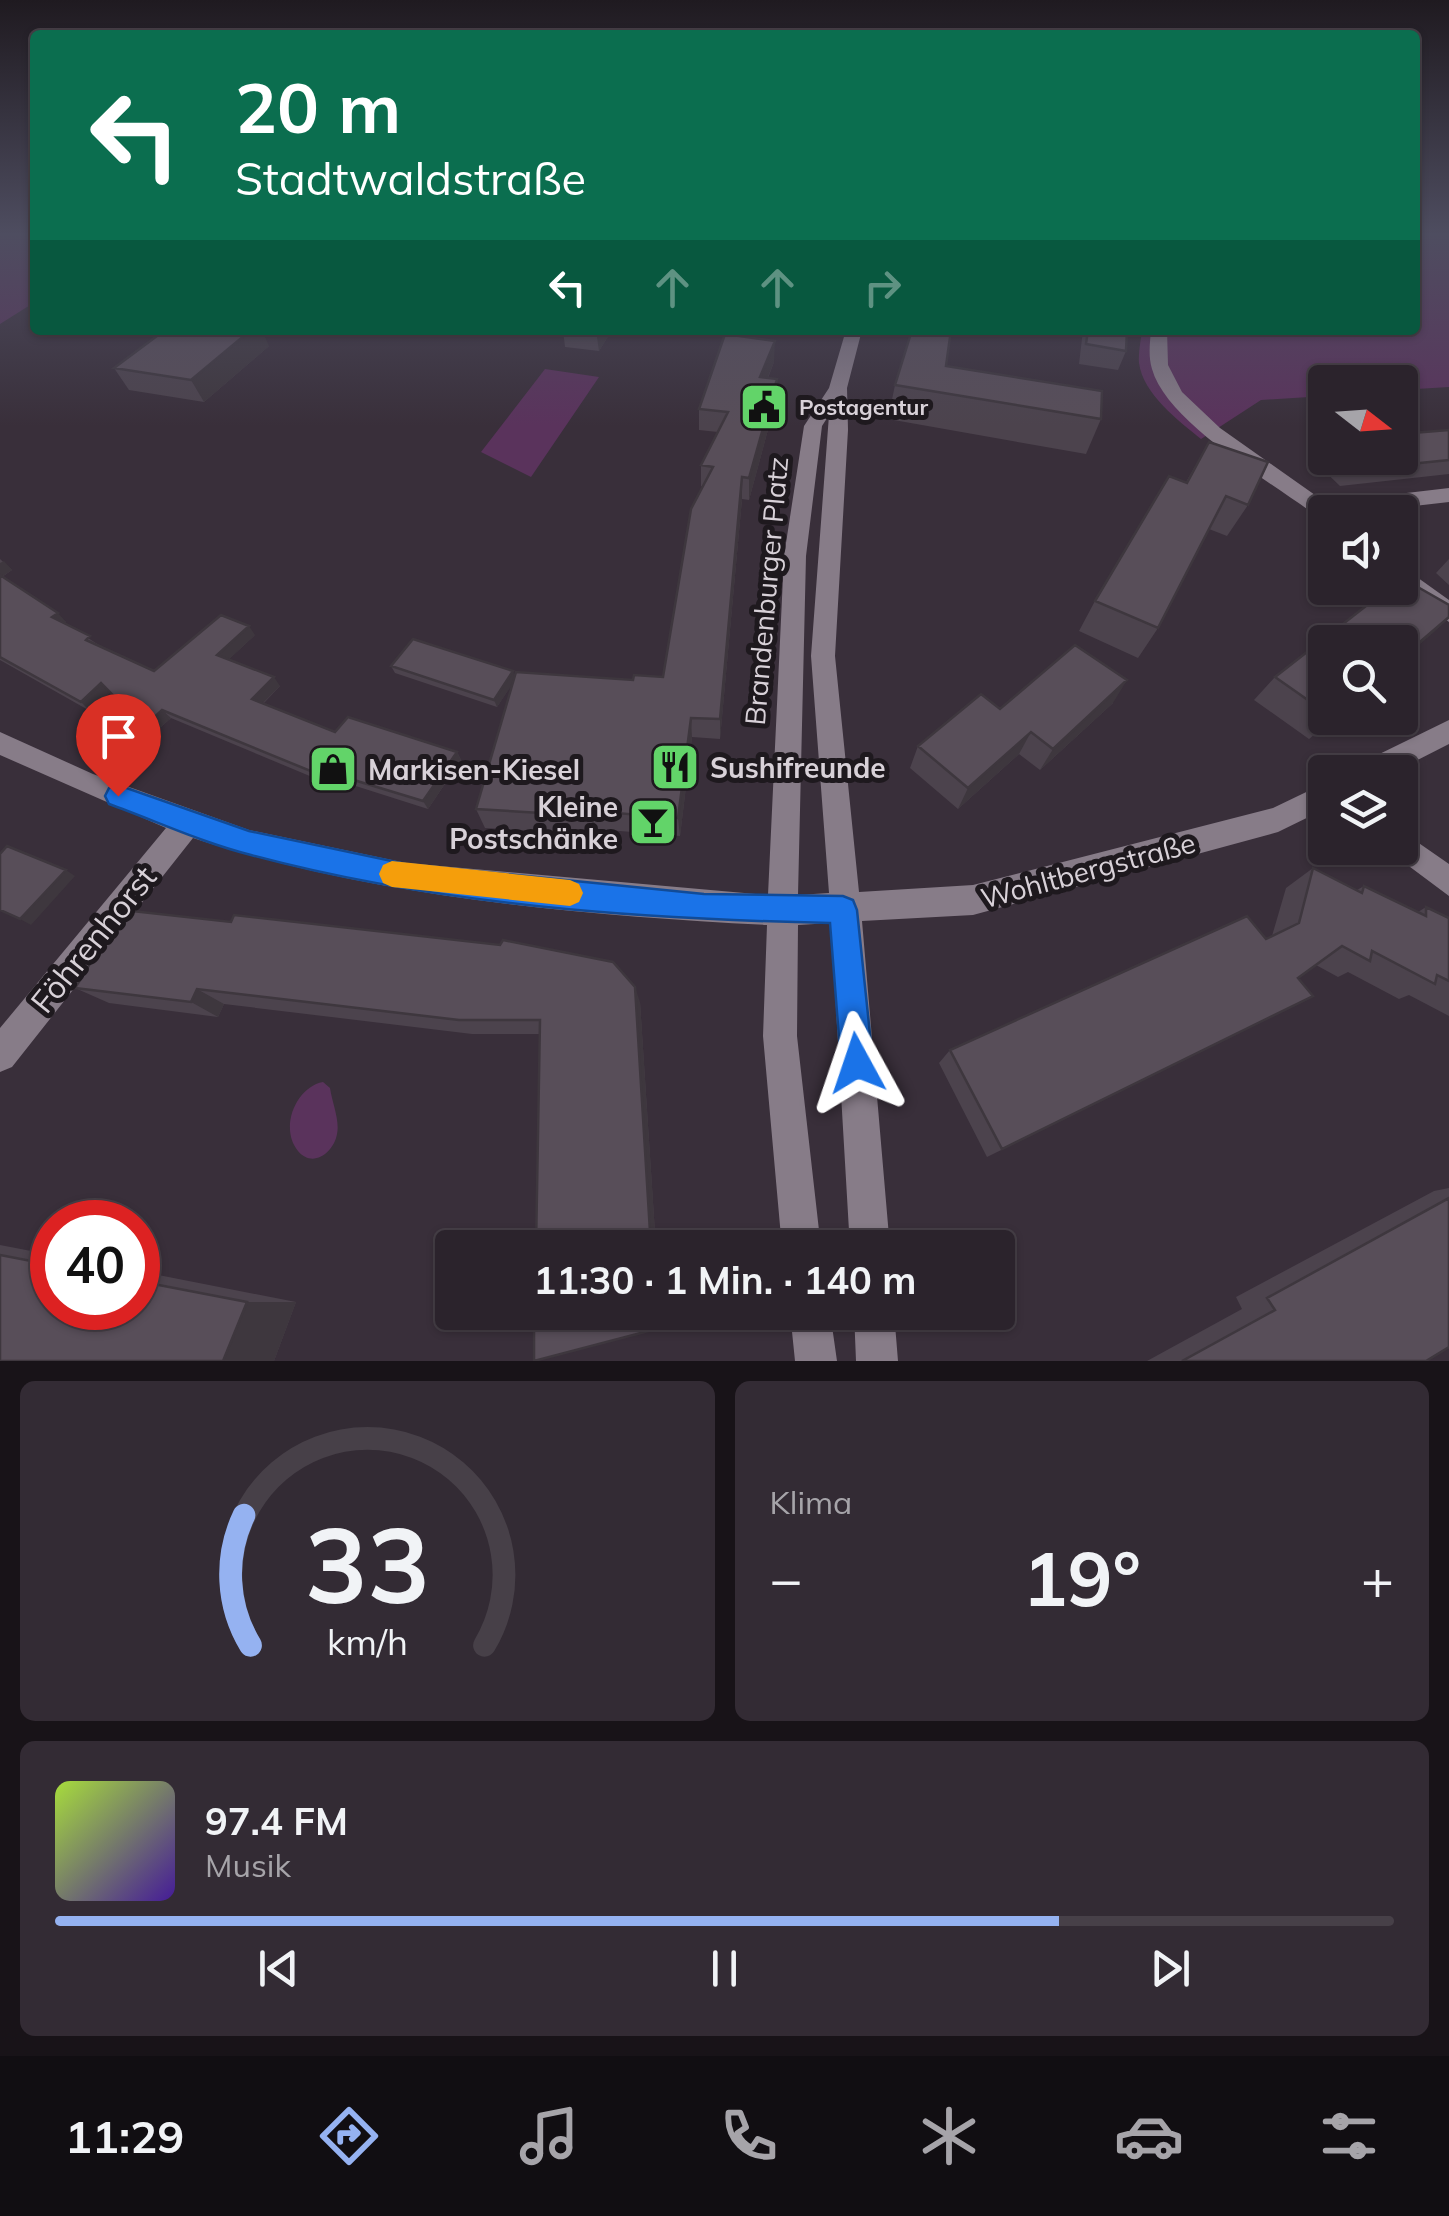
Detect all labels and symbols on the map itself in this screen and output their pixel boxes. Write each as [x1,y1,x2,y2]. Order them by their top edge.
north arrow [1308,365,1418,475]
public building icon: Postagentur [738,381,790,433]
place label: Postagentur [799,393,928,421]
street label: Brandenburger Platz [737,455,795,727]
pin [76,694,161,797]
restaurant icon: Sushifreunde [649,741,701,793]
shop icon: Markisen-Kiesel [307,743,359,795]
place label: Sushifreunde [710,750,886,785]
place label: Markisen-Kiesel [368,752,580,787]
place label: Kleine Postschänke [449,789,618,856]
bar icon: Kleine Postschänke [627,796,679,848]
street label: Wohltbergstraße [977,825,1199,915]
street label: Föhrenhorst [22,857,164,1021]
position arrow [805,1011,909,1115]
speed limit sign: 40 [30,1200,160,1330]

